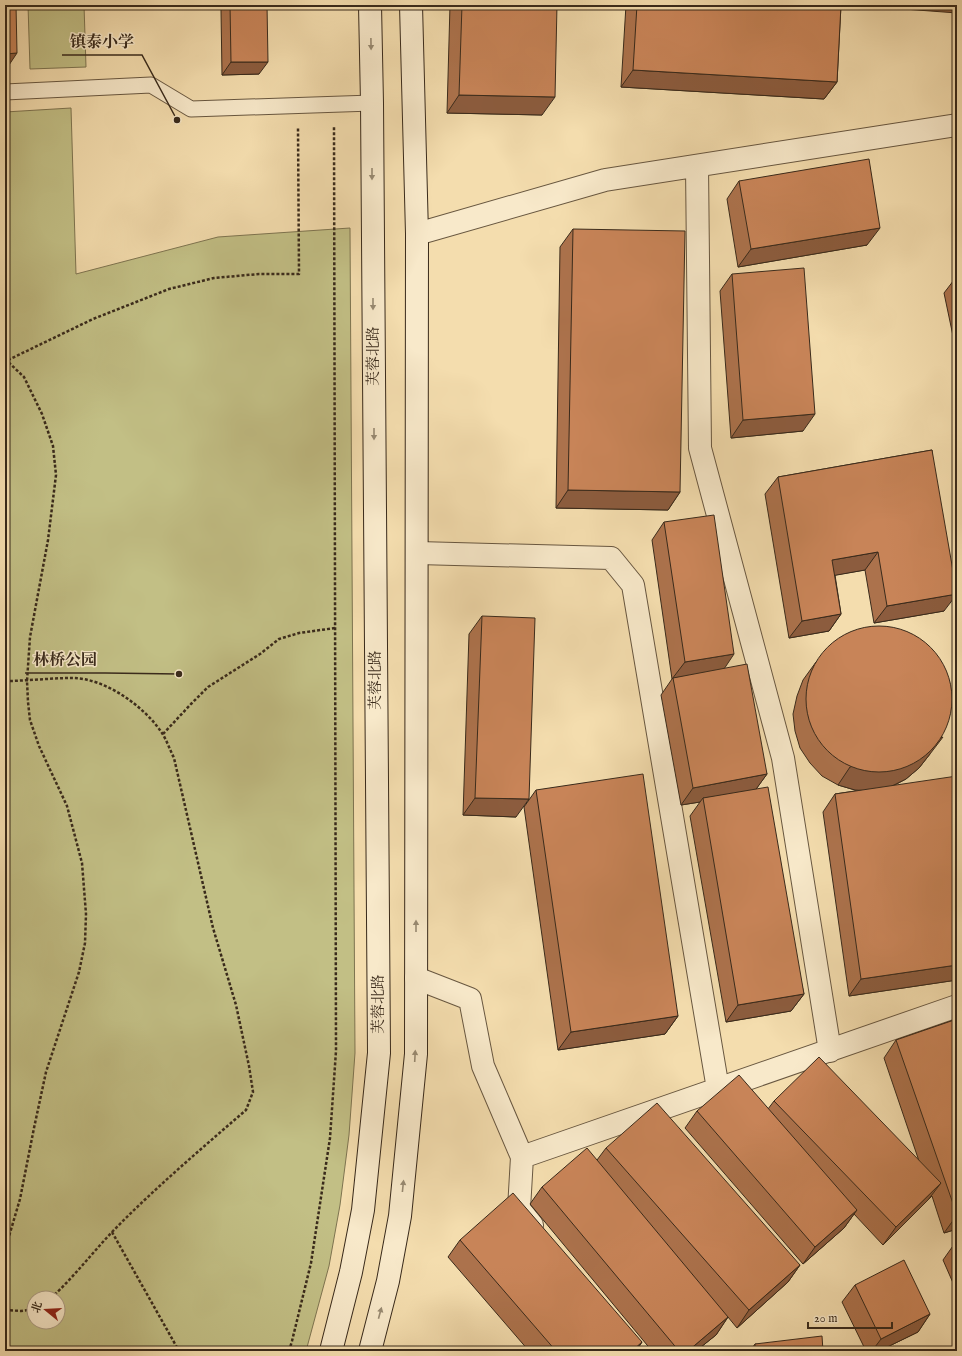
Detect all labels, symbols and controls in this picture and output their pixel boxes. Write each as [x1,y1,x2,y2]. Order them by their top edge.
callout: 镇泰小学 [62,27,142,55]
text: 镇泰小学 [70,33,134,53]
one-way arrow [367,38,374,50]
one-way arrow [369,168,375,181]
one-way arrow [370,298,376,311]
street label: 芙蓉北路 [364,326,383,386]
one-way arrow [371,428,377,441]
callout: 林桥公园 [25,645,105,673]
street label: 芙蓉北路 [366,650,385,710]
text: 林桥公园 [33,651,97,671]
one-way arrow [413,919,419,932]
street label: 芙蓉北路 [369,974,388,1034]
one-way arrow [412,1050,419,1062]
one-way arrow [400,1180,406,1192]
north arrow [26,1290,66,1330]
text: 北 [29,1300,46,1315]
scale bar [808,1304,892,1330]
one-way arrow [377,1307,383,1319]
text: 20 m [814,1311,837,1326]

